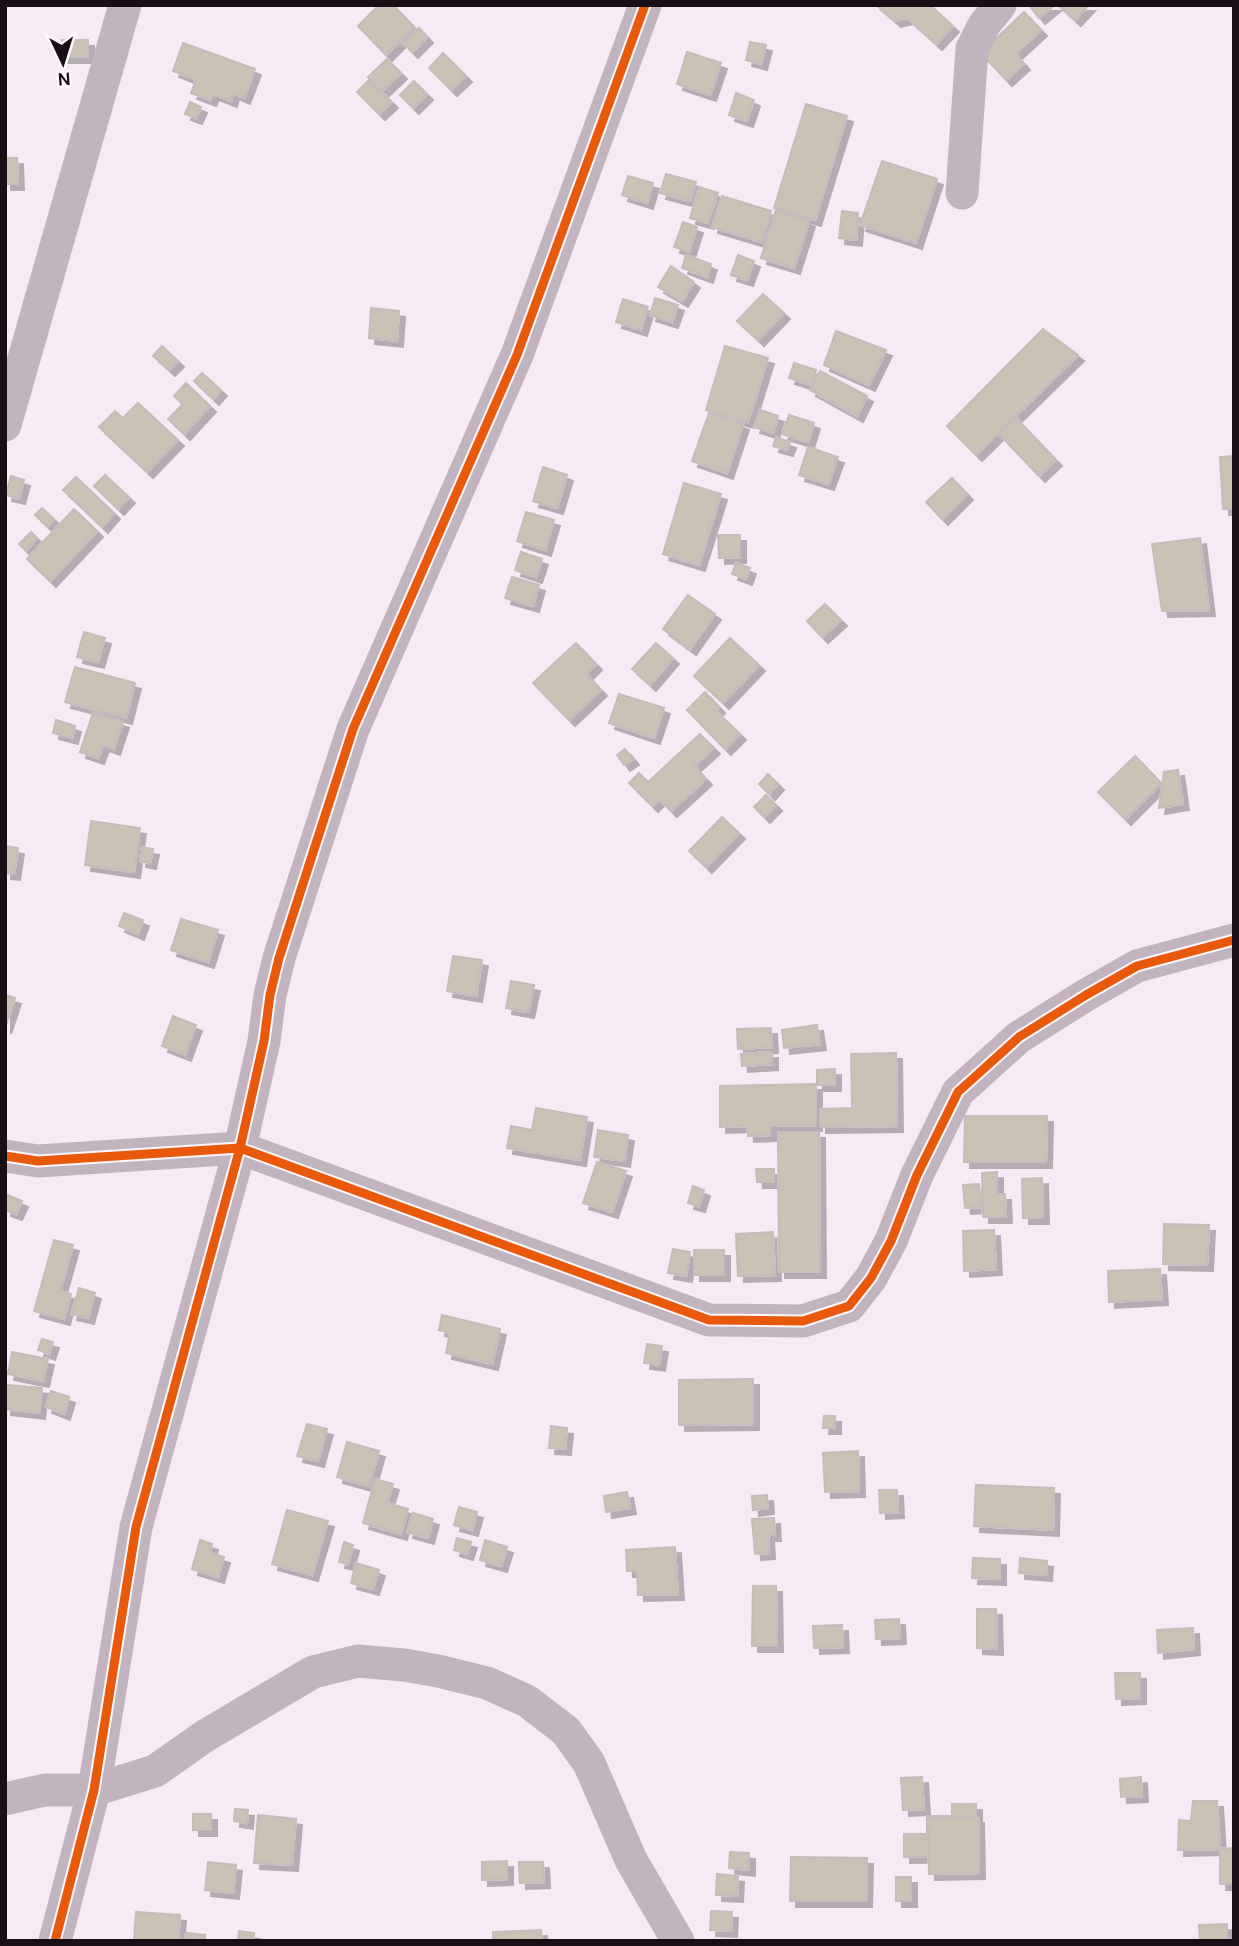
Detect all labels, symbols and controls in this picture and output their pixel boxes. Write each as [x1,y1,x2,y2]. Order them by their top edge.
north arrow [28,28,98,98]
text: N [57,68,72,90]

